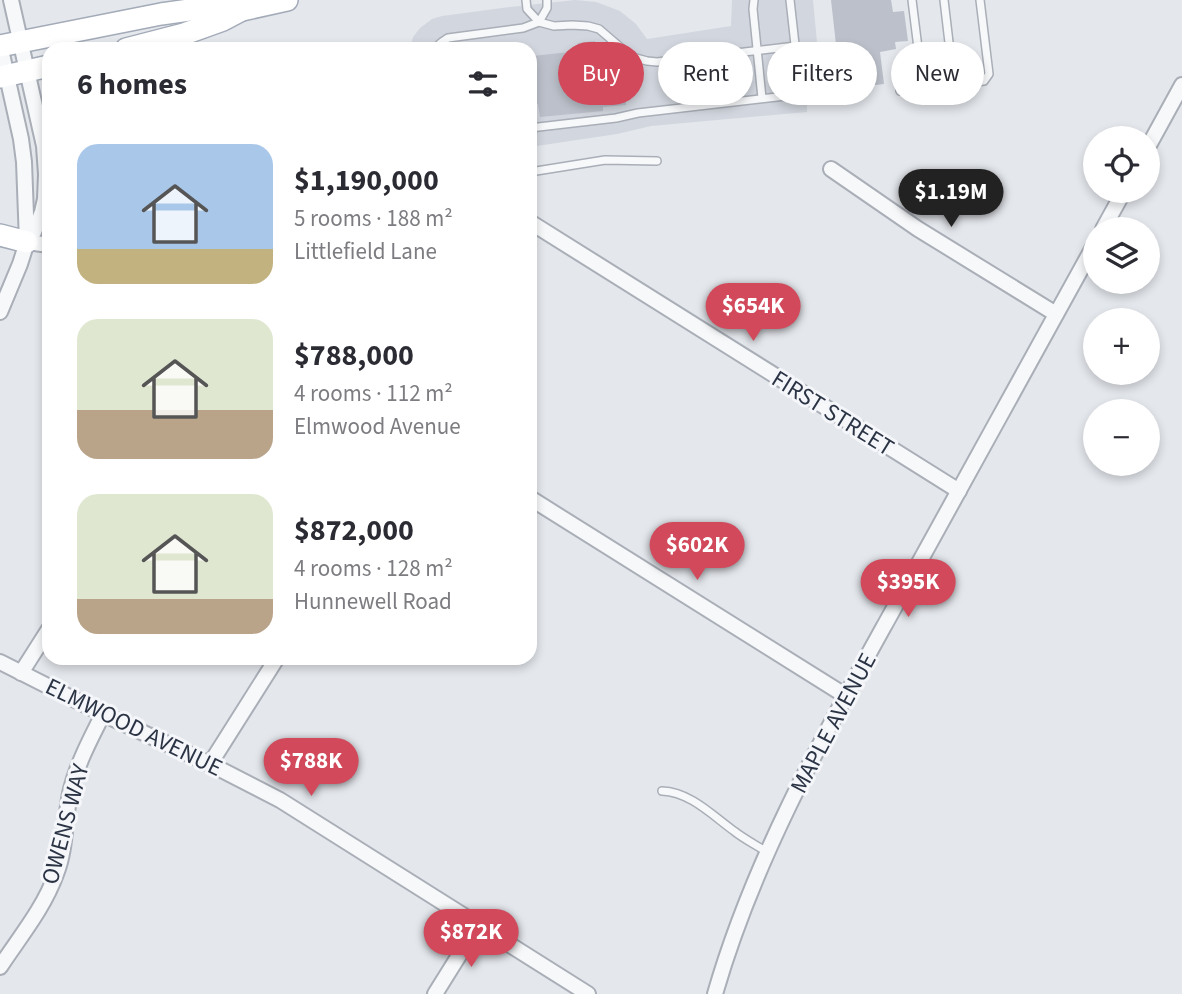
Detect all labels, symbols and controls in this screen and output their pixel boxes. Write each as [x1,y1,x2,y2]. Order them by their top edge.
chip: Buy [558,42,644,105]
chip: Rent [658,42,753,105]
chip: Filters [767,42,877,105]
chip: New [891,42,984,105]
text: 6 homes [77,63,187,106]
icon: filters [464,65,502,103]
map controls [1083,126,1160,476]
button: locate [1083,126,1160,203]
text: $1,190,000 [294,159,439,202]
pin: $1.19M [894,170,1008,229]
icon: home [133,172,217,256]
text: $1.19M [914,175,988,208]
text: 5 rooms · 188 m² [294,202,453,235]
button: layers [1083,217,1160,294]
text: Littlefield Lane [294,235,437,268]
pin: $654K [704,284,802,343]
text: $654K [722,289,784,322]
button: + [1083,308,1160,385]
text: $788,000 [294,334,414,377]
icon: home [133,347,217,431]
street label: FIRST STREET [765,362,901,465]
text: 4 rooms · 112 m² [294,377,453,410]
button: − [1083,399,1160,476]
text: Elmwood Avenue [294,410,461,443]
text: $872,000 [294,509,414,552]
icon: home [133,522,217,606]
pin: $602K [648,522,746,582]
text: $602K [666,528,728,561]
text: 4 rooms · 128 m² [294,552,453,585]
pin: $395K [859,560,957,619]
text: $395K [877,565,939,598]
text: Hunnewell Road [294,585,452,618]
street label: MAPLE AVENUE [782,647,885,800]
street label: ELMWOOD AVENUE [39,669,228,786]
pin: $788K [262,738,360,798]
text: $788K [280,744,342,777]
street label: OWENS WAY [33,759,99,888]
pin: $872K [422,909,520,969]
text: $872K [440,915,502,948]

